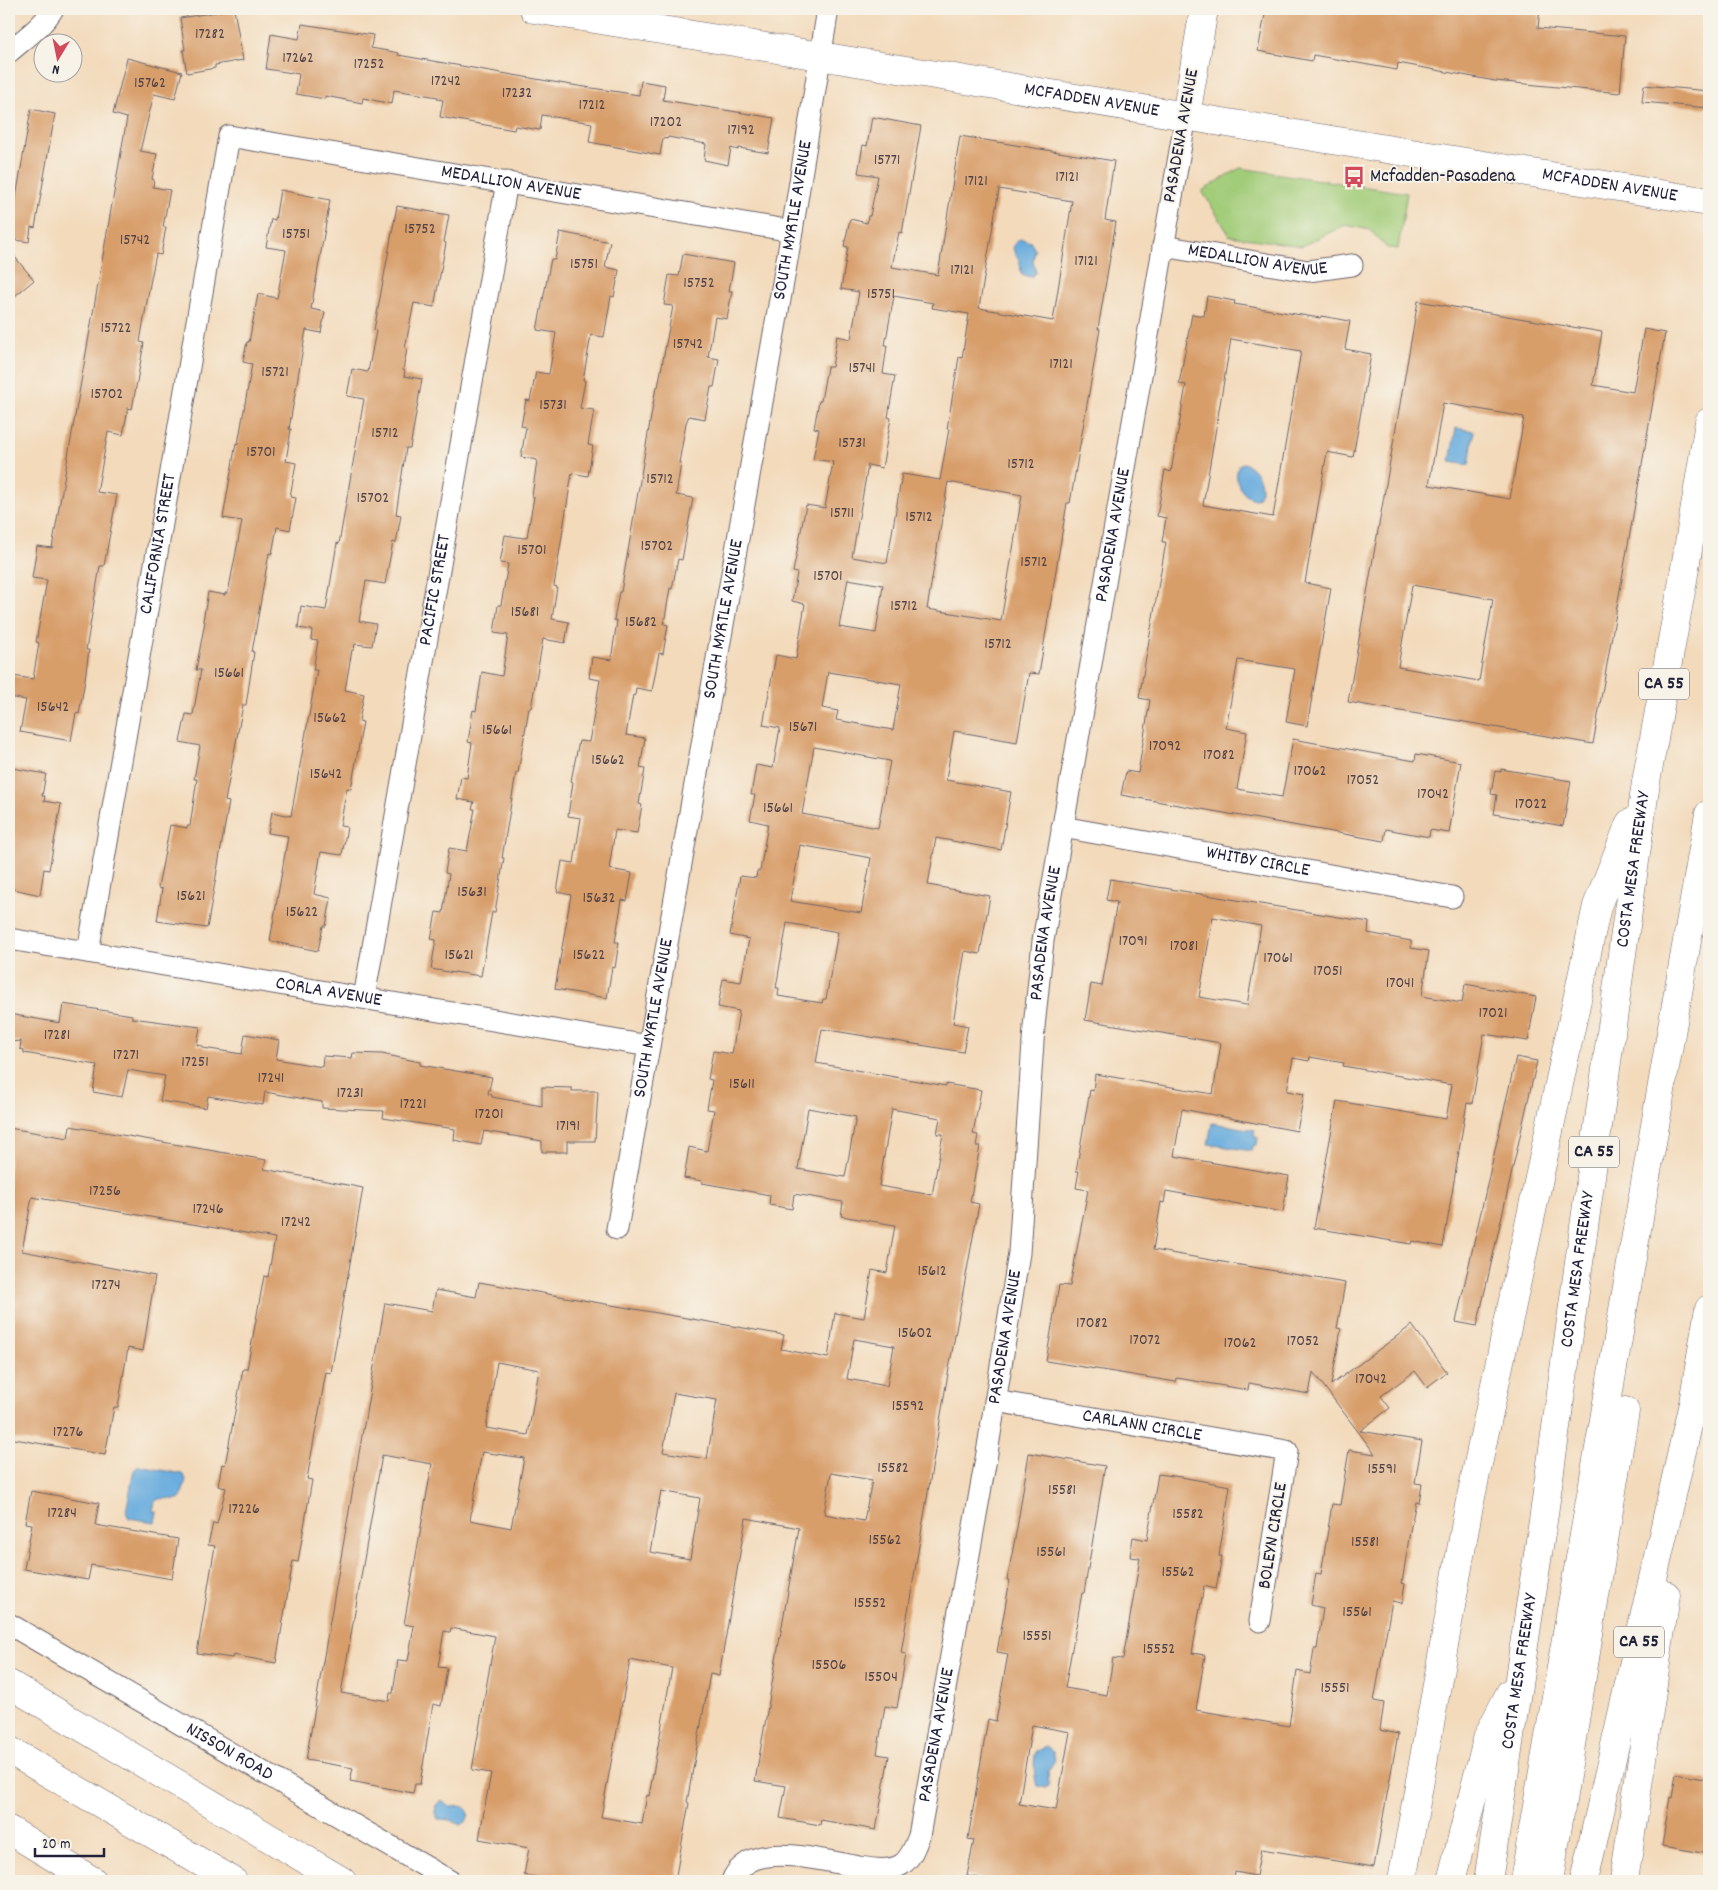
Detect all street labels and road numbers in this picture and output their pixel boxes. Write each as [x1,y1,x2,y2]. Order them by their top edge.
street label: PASADENA AVENUE [1157,67,1207,205]
street label: MCFADDEN AVENUE [1022,76,1162,125]
street label: SOUTH MYRTLE AVENUE [767,138,820,302]
street label: MEDALLION AVENUE [439,158,583,209]
street label: MCFADDEN AVENUE [1540,161,1680,210]
street label: MEDALLION AVENUE [1186,237,1330,285]
street label: PASADENA AVENUE [1088,466,1138,604]
street label: CALIFORNIA STREET [133,471,184,616]
street label: PACIFIC STREET [412,532,459,648]
street label: SOUTH MYRTLE AVENUE [697,537,751,701]
road number: CA 55 [1639,669,1689,700]
street label: COSTA MESA FREEWAY [1610,789,1658,949]
street label: WHITBY CIRCLE [1204,840,1312,885]
street label: PASADENA AVENUE [1023,864,1069,1002]
street label: SOUTH MYRTLE AVENUE [627,936,681,1100]
street label: CORLA AVENUE [273,970,384,1015]
road number: CA 55 [1569,1136,1619,1168]
street label: COSTA MESA FREEWAY [1554,1189,1602,1349]
street label: PASADENA AVENUE [981,1268,1030,1406]
street label: CARLANN CIRCLE [1080,1403,1204,1450]
street label: BOLEYN CIRCLE [1252,1481,1296,1591]
street label: COSTA MESA FREEWAY [1495,1591,1545,1751]
road number: CA 55 [1614,1626,1664,1658]
street label: PASADENA AVENUE [912,1666,962,1804]
street label: NISSON ROAD [181,1716,278,1789]

